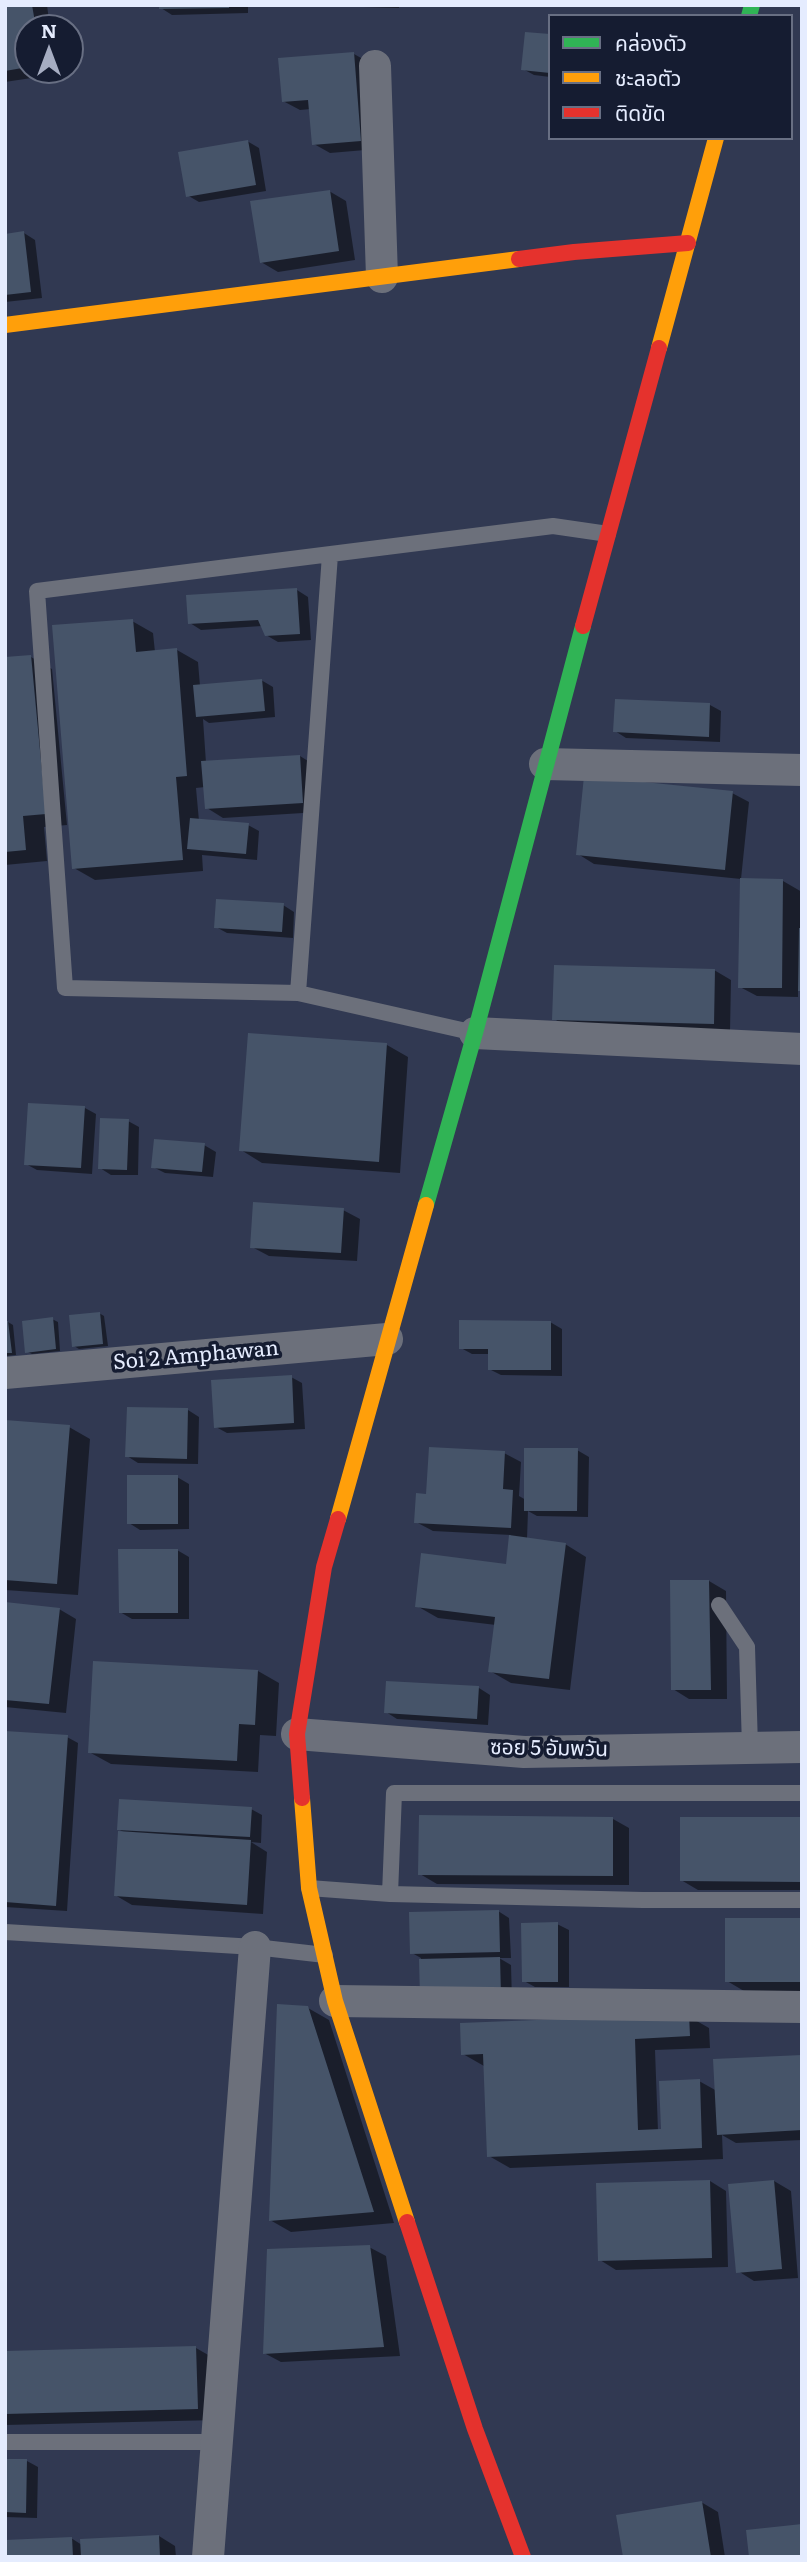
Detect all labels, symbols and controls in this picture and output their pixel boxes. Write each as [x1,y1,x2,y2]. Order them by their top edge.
north arrow [14,14,84,84]
legend [548,14,793,140]
text: N [41,16,57,44]
text: คล่องตัว [615,26,687,57]
text: ชะลอตัว [615,61,681,92]
text: ติดขัด [615,96,666,127]
street label: Soi 2 Amphawan [112,1336,280,1376]
street label: ซอย 5 อัมพวัน [490,1735,608,1763]

